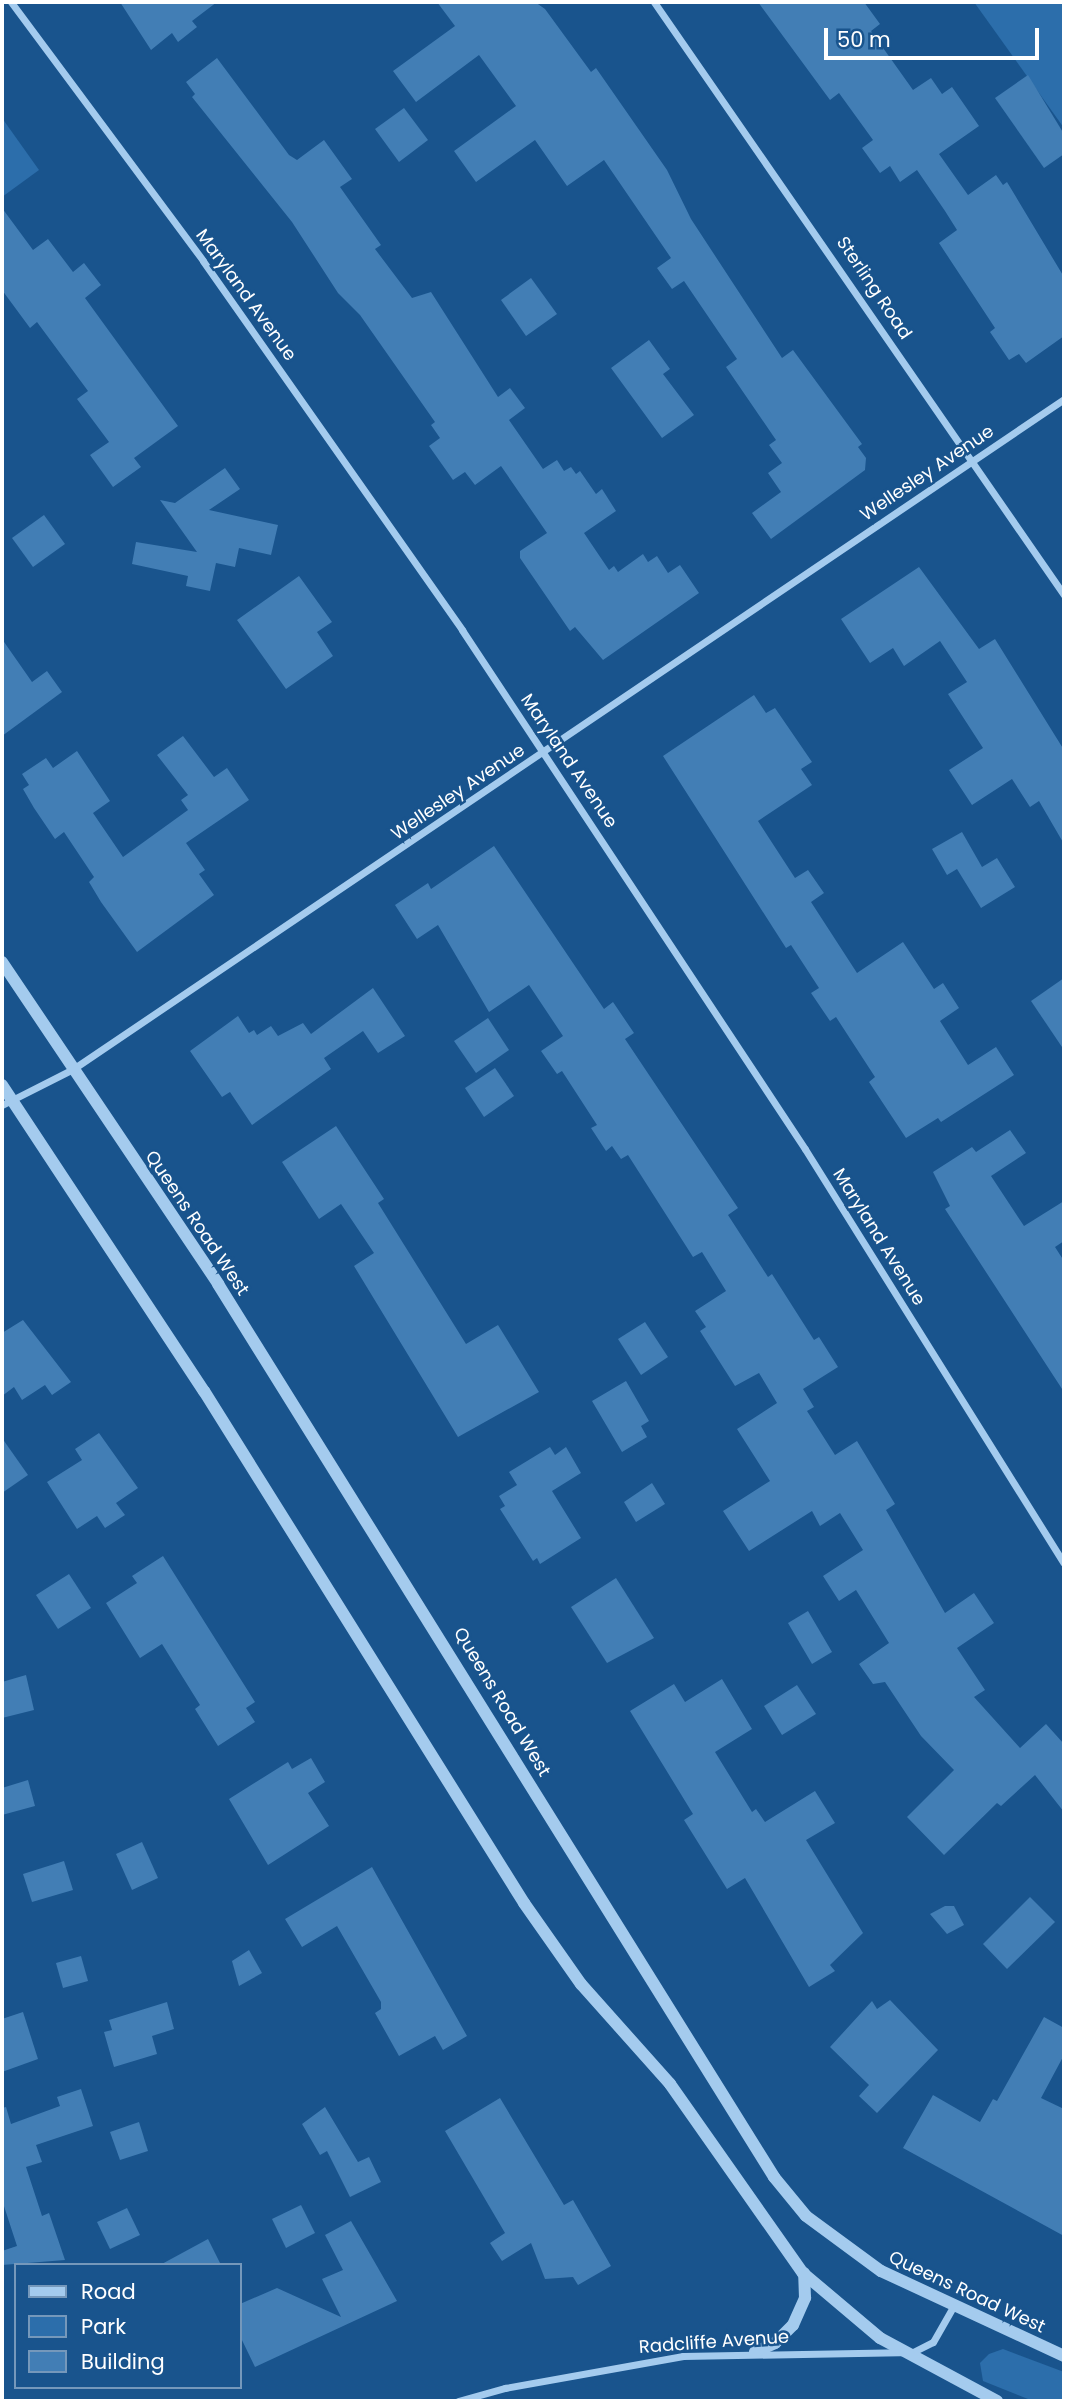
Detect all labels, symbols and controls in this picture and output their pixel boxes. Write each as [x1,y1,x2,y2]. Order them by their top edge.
scale bar [828,14,1043,58]
text: 50 m [837,25,891,54]
street label: Maryland Avenue [191,225,301,365]
street label: Sterling Road [832,233,916,343]
street label: Wellesley Avenue [856,420,998,526]
street label: Maryland Avenue [516,690,622,832]
street label: Wellesley Avenue [387,739,529,845]
street label: Queens Road West [141,1146,253,1300]
street label: Maryland Avenue [828,1165,930,1309]
street label: Queens Road West [449,1624,555,1780]
street label: Queens Road West [885,2246,1049,2338]
legend [14,2263,242,2389]
text: Road [81,2277,136,2306]
text: Park [81,2312,126,2341]
street label: Radcliffe Avenue [638,2326,790,2358]
text: Building [81,2347,165,2376]

